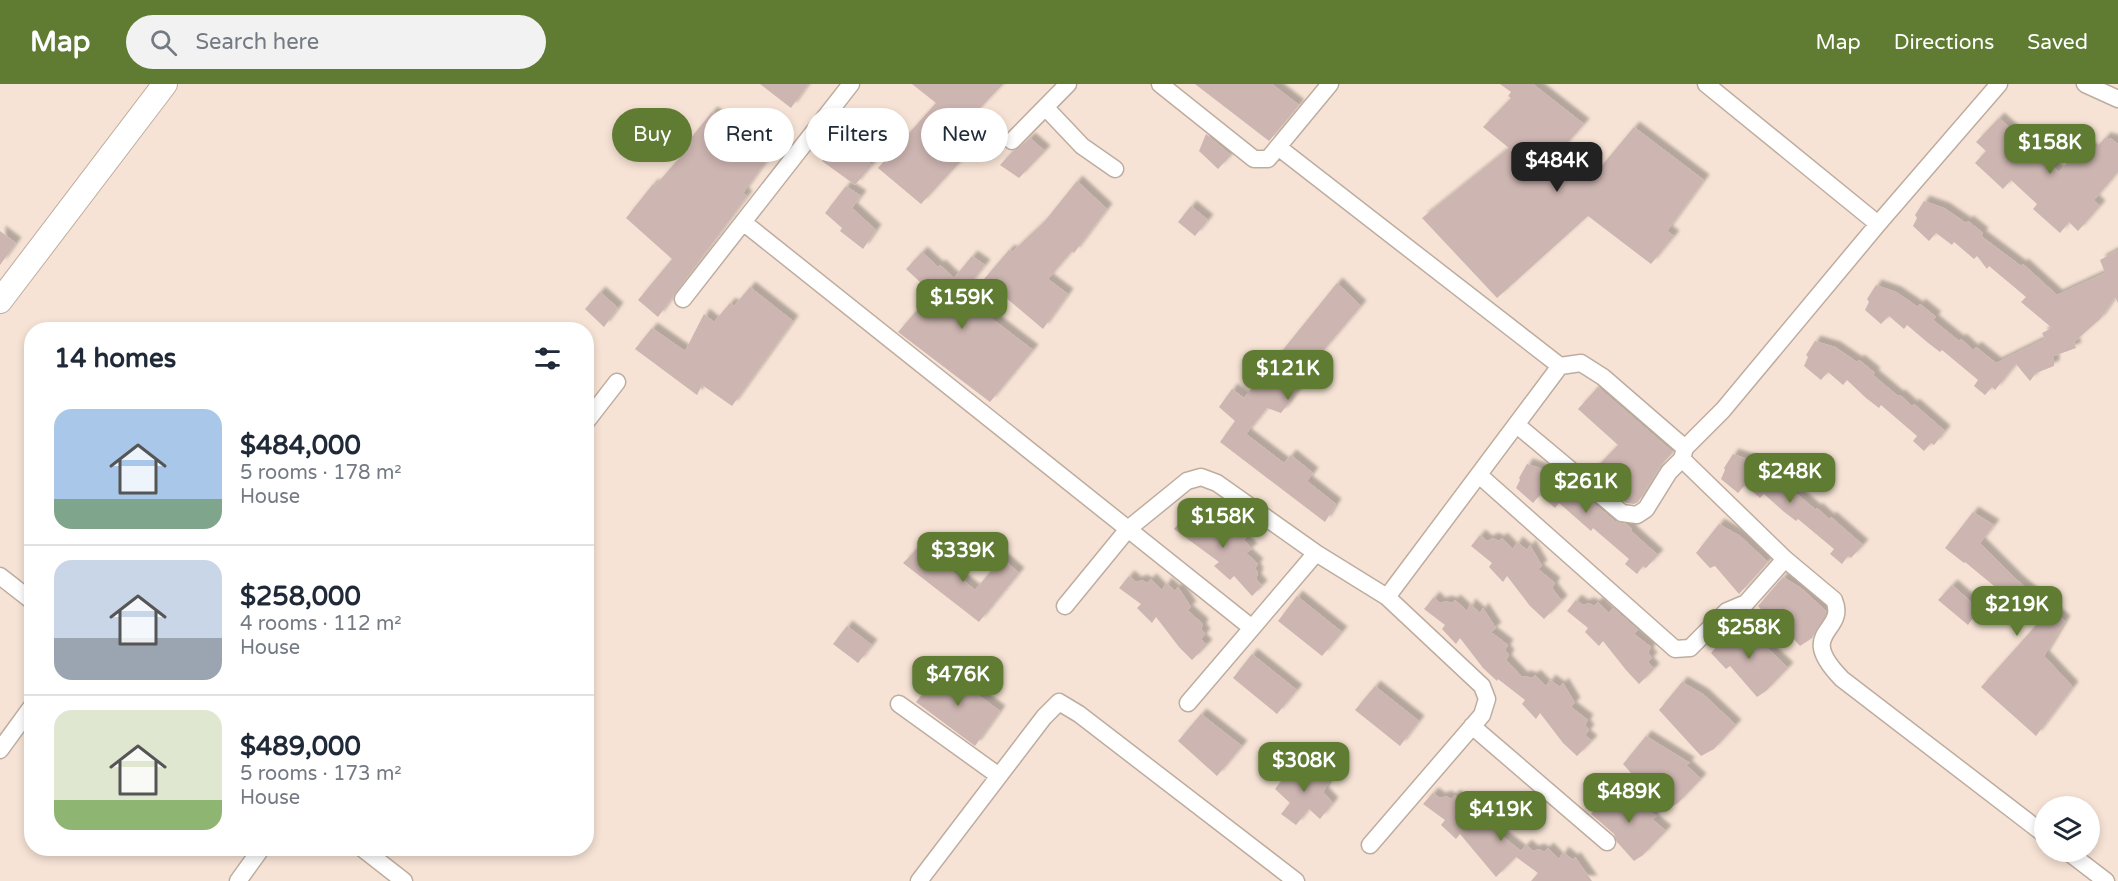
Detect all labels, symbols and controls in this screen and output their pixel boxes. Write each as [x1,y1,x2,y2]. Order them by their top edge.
search box [126,15,546,69]
text: Map [30,25,90,59]
icon: search [147,26,180,59]
text: Search here [195,29,319,55]
text: Map [1815,30,1861,55]
text: Directions [1894,30,1994,55]
text: Saved [2027,30,2088,55]
chip: Buy [612,108,692,162]
chip: Rent [704,108,794,162]
chip: Filters [806,108,909,162]
chip: New [921,108,1008,162]
pin: $158K [2008,124,2092,175]
text: $158K [2018,131,2082,155]
pin: $484K [1515,142,1599,193]
text: $484K [1525,149,1589,173]
pin: $159K [920,279,1004,330]
text: $159K [930,286,994,310]
icon: filters [531,342,564,375]
text: 14 homes [54,343,176,374]
pin: $121K [1246,350,1330,401]
text: $121K [1256,357,1320,381]
text: $484,000 [240,430,361,461]
icon: home [102,433,174,505]
pin: $248K [1748,453,1832,504]
text: $248K [1758,460,1822,484]
text: 5 rooms · 178 m² [240,461,402,485]
pin: $261K [1544,463,1628,514]
text: $261K [1554,470,1618,494]
text: House [240,485,300,509]
pin: $158K [1181,498,1265,549]
text: $158K [1191,505,1255,529]
pin: $339K [921,532,1005,583]
text: $339K [931,539,995,563]
text: $258,000 [240,581,361,612]
icon: home [102,584,174,656]
pin: $219K [1975,586,2059,637]
text: $219K [1985,593,2049,617]
pin: $258K [1707,609,1791,660]
text: 4 rooms · 112 m² [240,612,402,636]
text: $258K [1717,616,1781,640]
text: House [240,636,300,660]
pin: $476K [916,656,1000,707]
text: $476K [926,663,990,687]
text: $489,000 [240,731,361,762]
icon: home [102,734,174,806]
pin: $308K [1262,742,1346,793]
text: $308K [1272,749,1336,773]
text: 5 rooms · 173 m² [240,762,402,786]
pin: $489K [1587,773,1671,824]
text: $489K [1597,780,1661,804]
text: House [240,786,300,810]
pin: $419K [1459,791,1543,842]
map controls [2034,796,2100,862]
button: layers [2034,796,2100,862]
text: $419K [1469,798,1533,822]

